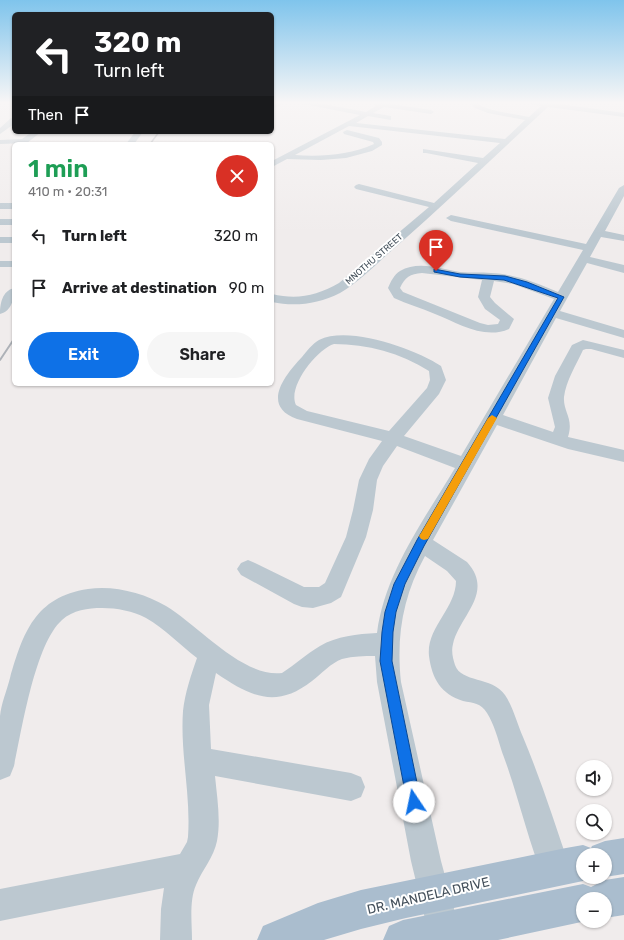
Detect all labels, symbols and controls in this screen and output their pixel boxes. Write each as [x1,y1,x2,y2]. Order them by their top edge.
text: 320 m [94,26,181,59]
icon: left [28,28,80,80]
text: Turn left [94,60,164,82]
icon: arrive [71,104,93,126]
text: Then [28,106,63,124]
text: 1 min [28,155,88,183]
button: close [216,155,258,197]
text: 410 m · 20:31 [28,184,107,199]
icon: left [28,225,50,247]
text: Turn left [62,227,127,245]
text: 320 m [214,227,258,245]
pin [419,230,453,271]
street label: MNOTHU STREET [343,232,405,286]
icon: arrive [425,236,447,258]
icon: arrive [28,277,50,299]
text: Arrive at destination [62,279,217,297]
text: 90 m [229,279,264,297]
button: Exit [28,332,139,378]
button: Share [147,332,258,378]
map controls [576,760,612,928]
button: sound [576,760,612,796]
position arrow [393,781,435,823]
button: search [576,804,612,840]
button: + [576,848,612,884]
street label: DR. MANDELA DRIVE [365,874,491,917]
button: − [576,892,612,928]

